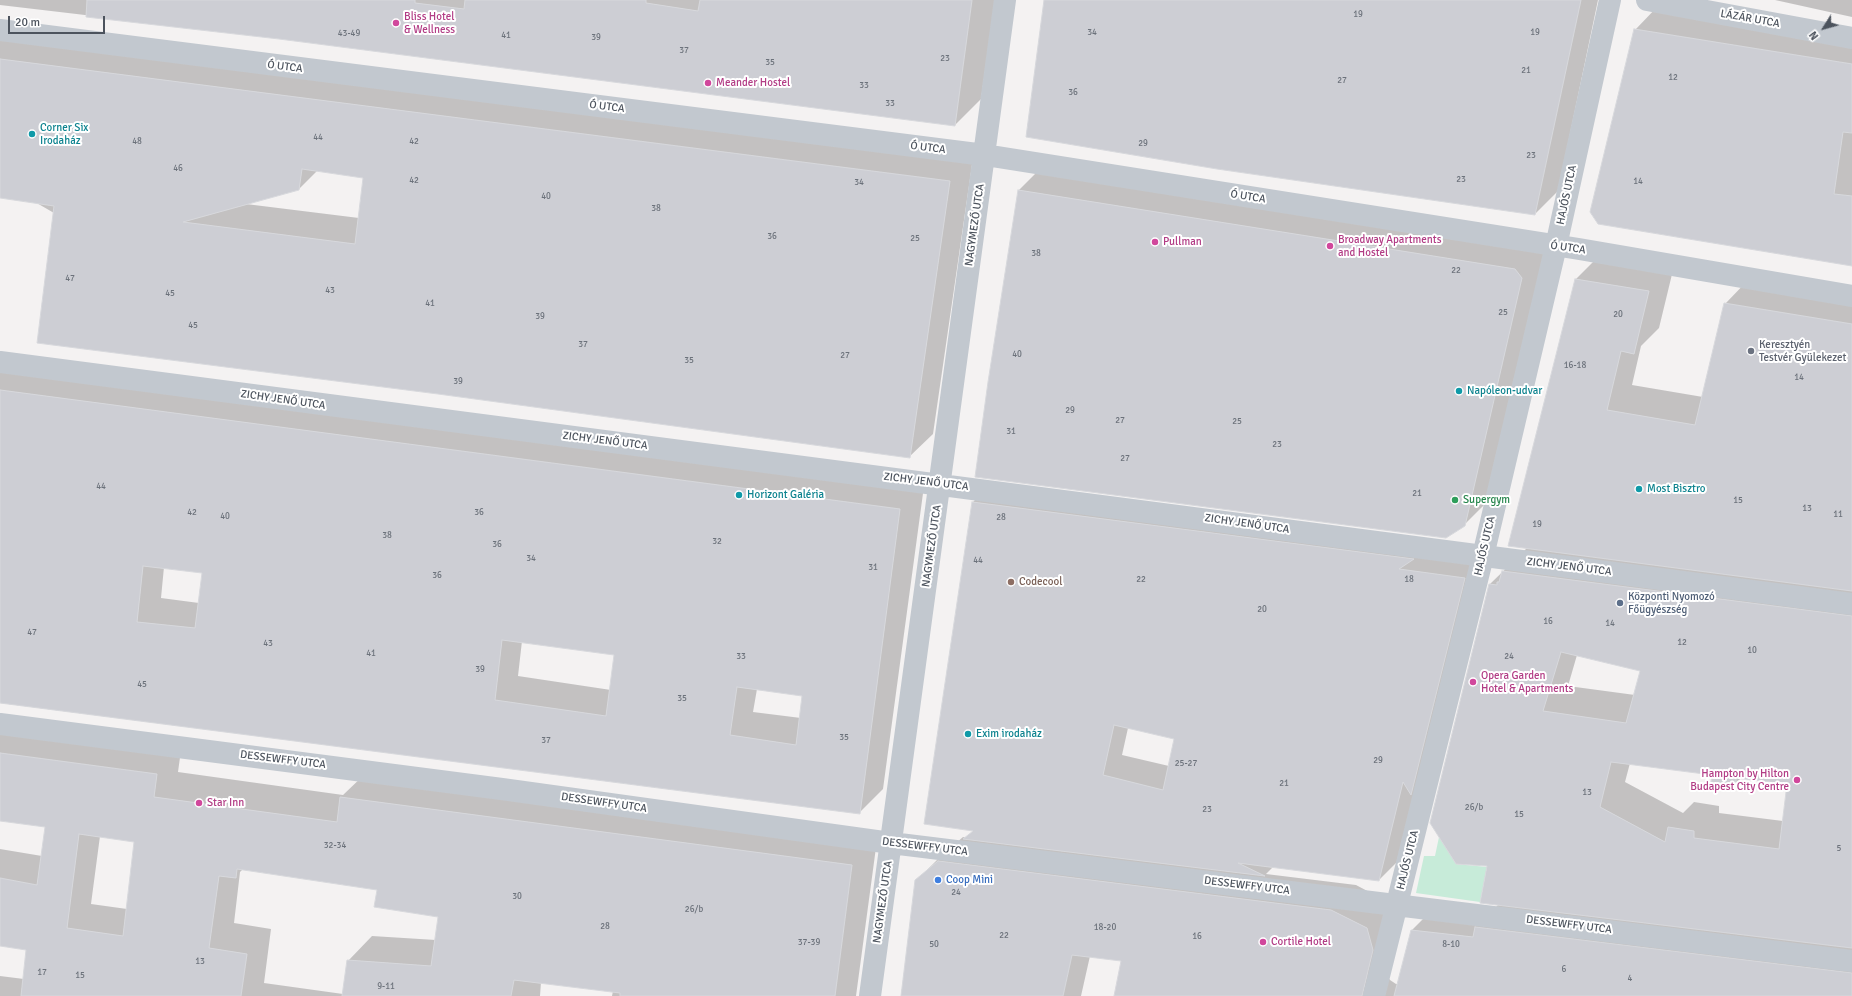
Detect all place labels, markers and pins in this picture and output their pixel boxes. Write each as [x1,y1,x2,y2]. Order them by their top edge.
place label: Bliss Hotel & Wellness [404,10,455,36]
marker: Bliss Hotel & Wellness [391,18,401,28]
place label: Meander Hostel [716,76,790,90]
marker: Meander Hostel [703,78,713,88]
place label: Corner Six Irodaház [40,121,88,147]
marker: Corner Six Irodaház [27,129,37,139]
place label: Broadway Apartments and Hostel [1338,233,1441,259]
place label: Pullman [1163,235,1202,249]
marker: Pullman [1150,237,1160,247]
marker: Broadway Apartments and Hostel [1325,241,1335,251]
place label: Keresztyén Testvér Gyülekezet [1759,338,1846,364]
marker: Keresztyén Testvér Gyülekezet [1746,346,1756,356]
place label: Napóleon-udvar [1467,384,1542,398]
marker: Napóleon-udvar [1454,386,1464,396]
place label: Most Bisztro [1647,482,1705,496]
marker: Most Bisztro [1634,484,1644,494]
place label: Horizont Galéria [747,488,824,502]
marker: Horizont Galéria [734,490,744,500]
place label: Supergym [1463,493,1510,507]
marker: Supergym [1450,495,1460,505]
place label: Codecool [1019,575,1062,589]
marker: Codecool [1006,577,1016,587]
place label: Központi Nyomozó Főügyészség [1628,590,1715,616]
marker: Központi Nyomozó Főügyészség [1615,598,1625,608]
place label: Opera Garden Hotel & Apartments [1481,669,1573,695]
marker: Opera Garden Hotel & Apartments [1468,677,1478,687]
place label: Exim irodaház [976,727,1042,741]
marker: Exim irodaház [963,729,973,739]
place label: Hampton by Hilton Budapest City Centre [1690,767,1789,793]
marker: Hampton by Hilton Budapest City Centre [1792,775,1802,785]
place label: Star Inn [207,796,244,810]
marker: Star Inn [194,798,204,808]
place label: Coop Mini [946,873,993,887]
marker: Coop Mini [933,875,943,885]
place label: Cortile Hotel [1271,935,1331,949]
marker: Cortile Hotel [1258,937,1268,947]

